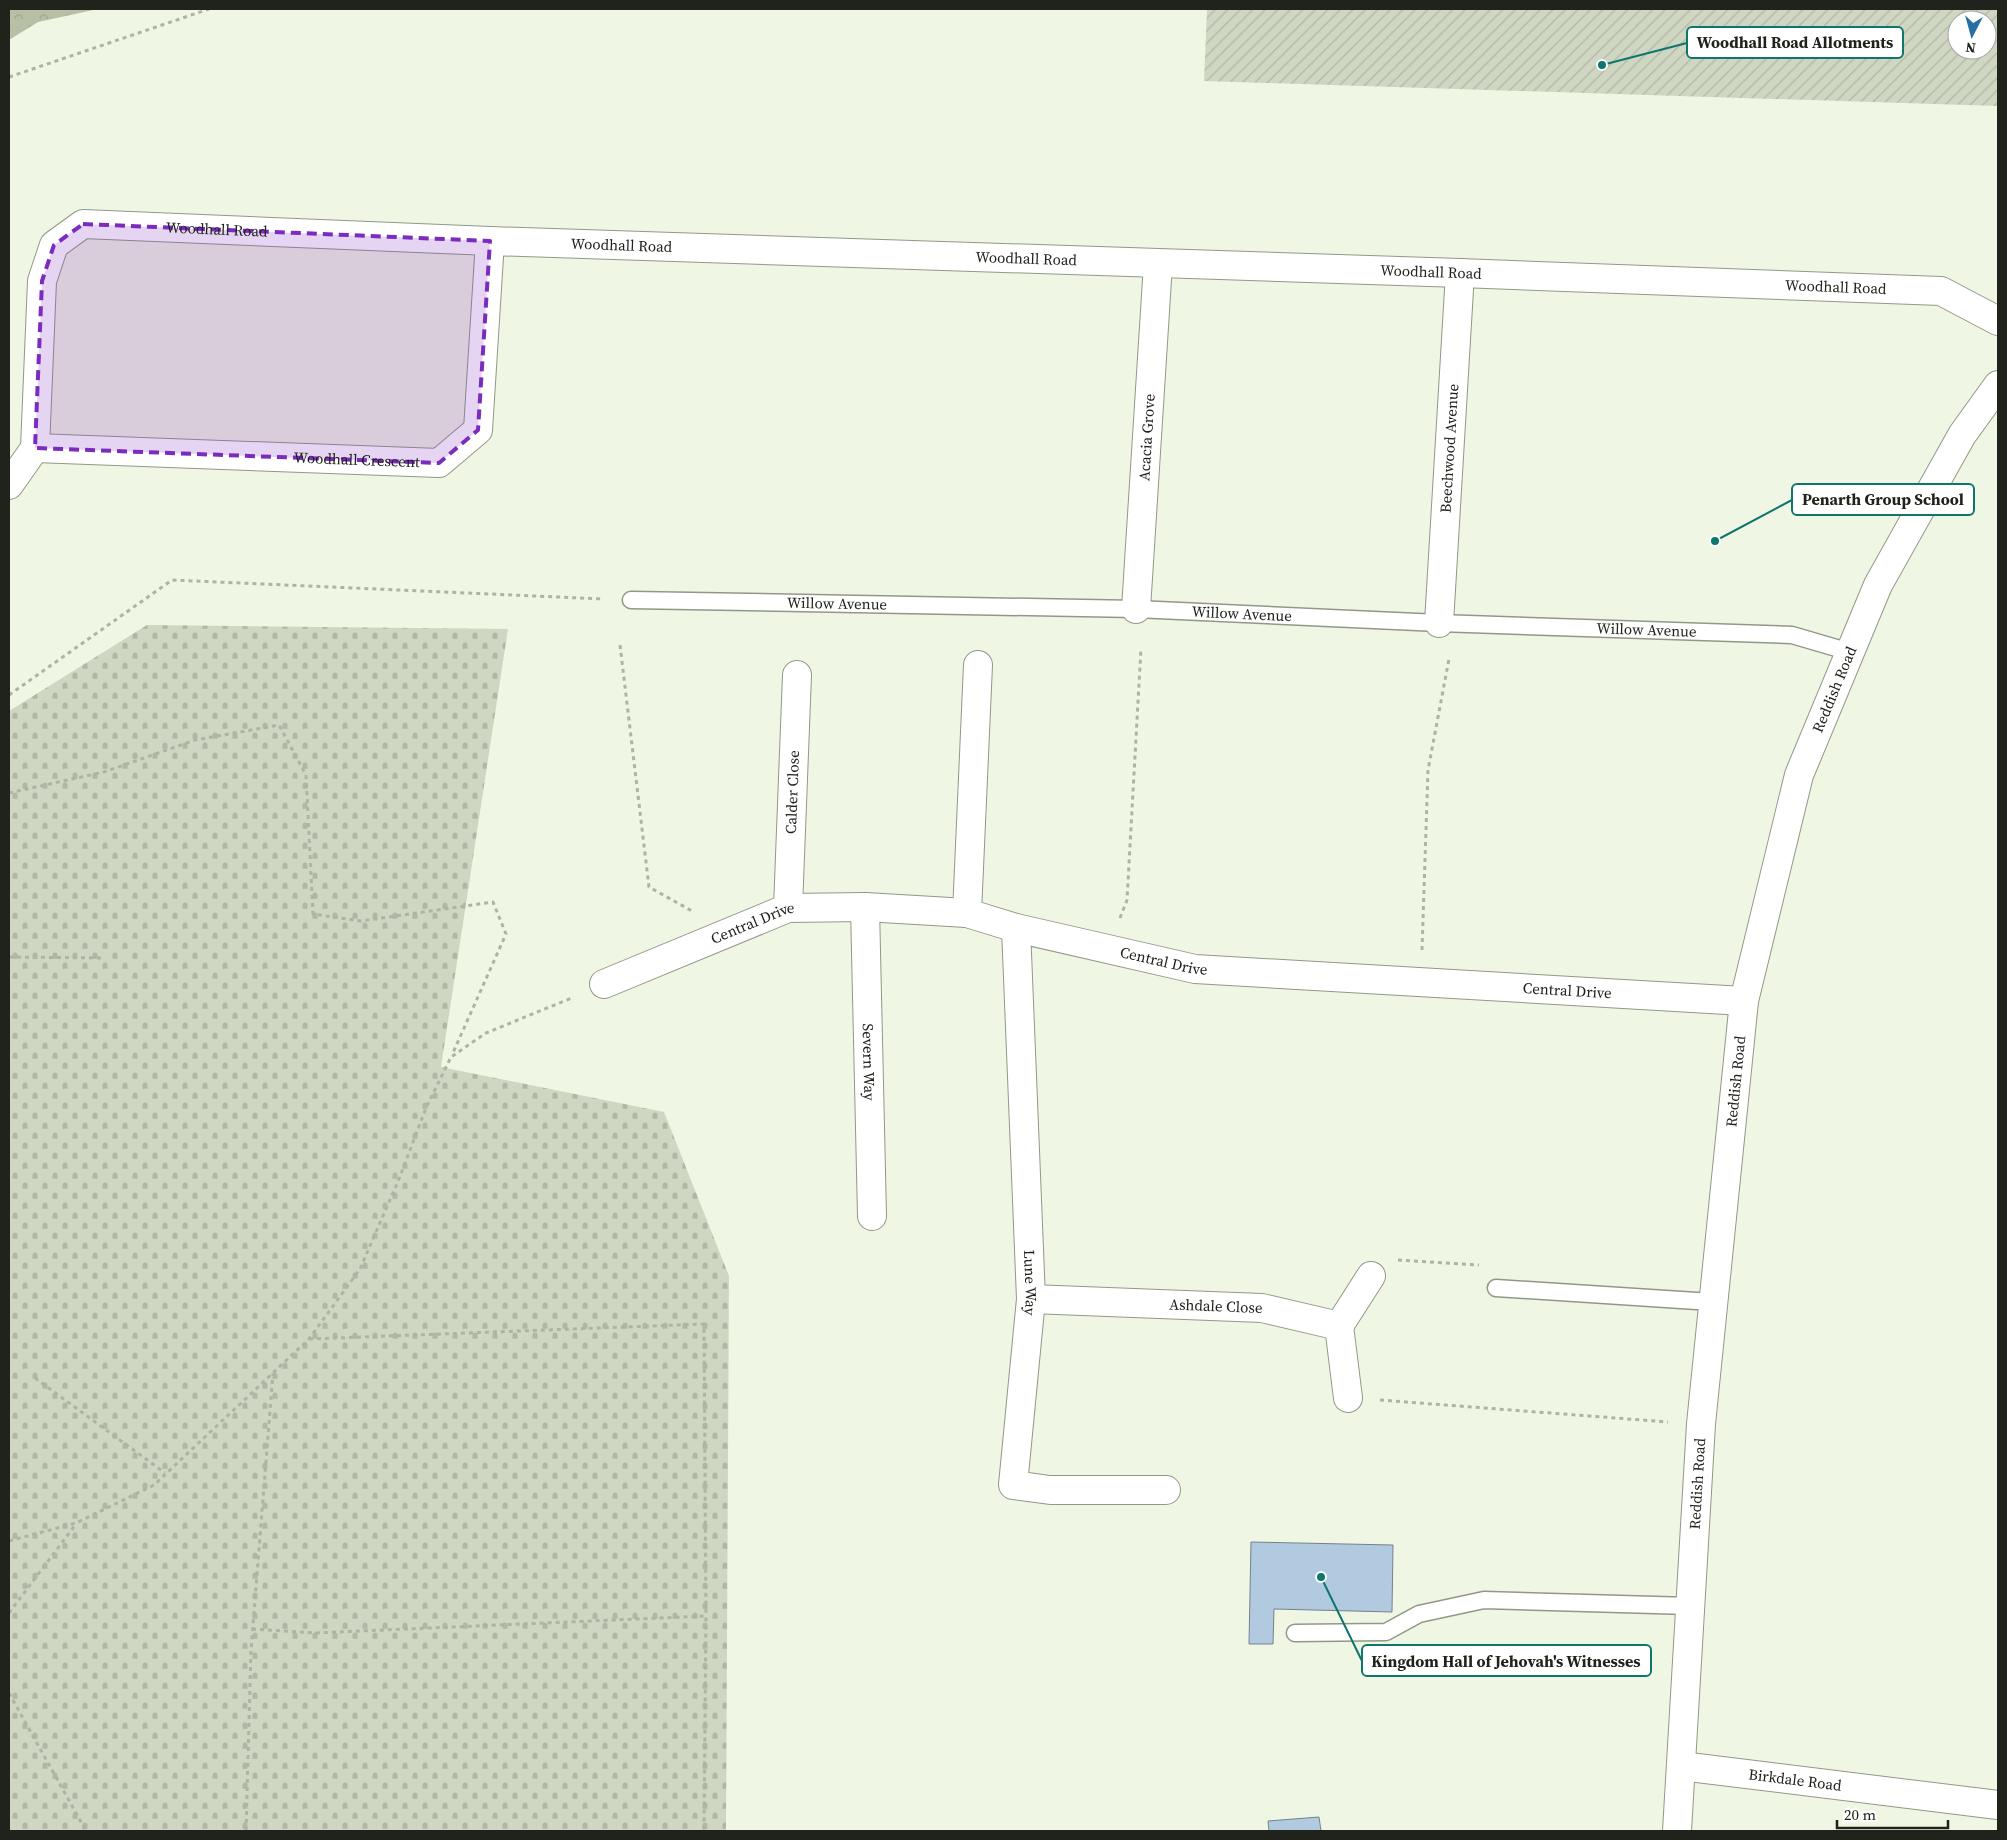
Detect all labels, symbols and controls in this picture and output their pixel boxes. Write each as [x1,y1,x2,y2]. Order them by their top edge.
north arrow [1947,10,1997,60]
callout: Woodhall Road Allotments [1687,27,1903,58]
text: Woodhall Road Allotments [1697,31,1893,53]
text: N [1965,37,1977,58]
street label: Woodhall Road [166,216,268,242]
street label: Woodhall Road [570,233,673,257]
street label: Woodhall Road [975,246,1078,270]
street label: Woodhall Road [1380,259,1483,284]
street label: Woodhall Road [1785,274,1887,299]
street label: Beechwood Avenue [1435,383,1463,514]
street label: Acacia Grove [1133,393,1160,482]
street label: Woodhall Crescent [293,447,420,472]
callout: Penarth Group School [1792,484,1974,515]
text: Penarth Group School [1802,488,1964,510]
street label: Willow Avenue [787,592,888,615]
street label: Willow Avenue [1191,601,1293,626]
street label: Willow Avenue [1596,617,1697,642]
street label: Reddish Road [1807,643,1862,736]
street label: Calder Close [780,749,804,834]
street label: Central Drive [707,897,795,949]
street label: Central Drive [1118,941,1208,980]
street label: Central Drive [1522,977,1613,1003]
street label: Severn Way [858,1023,880,1101]
street label: Reddish Road [1720,1034,1750,1128]
street label: Lune Way [1019,1249,1042,1317]
street label: Ashdale Close [1169,1293,1263,1318]
street label: Reddish Road [1684,1437,1710,1530]
callout: Kingdom Hall of Jehovah's Witnesses [1362,1645,1651,1676]
text: Kingdom Hall of Jehovah's Witnesses [1371,1650,1641,1672]
street label: Birkdale Road [1747,1763,1843,1796]
scale bar [1837,1798,1948,1830]
text: 20 m [1844,1804,1876,1825]

